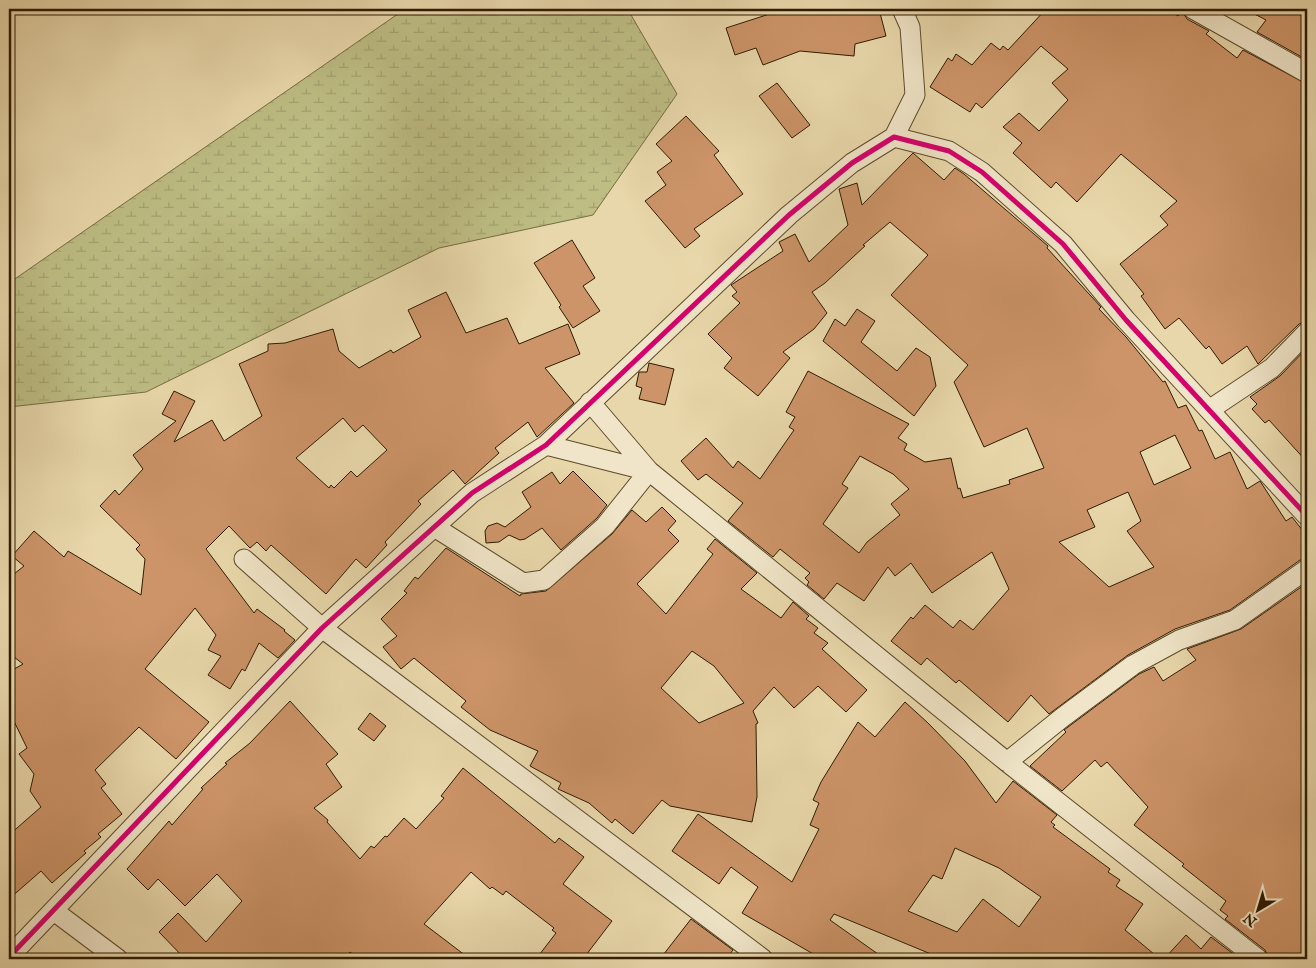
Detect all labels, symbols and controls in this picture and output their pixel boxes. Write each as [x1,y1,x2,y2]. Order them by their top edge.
north arrow [1234,886,1284,936]
text: N [1240,909,1262,931]

